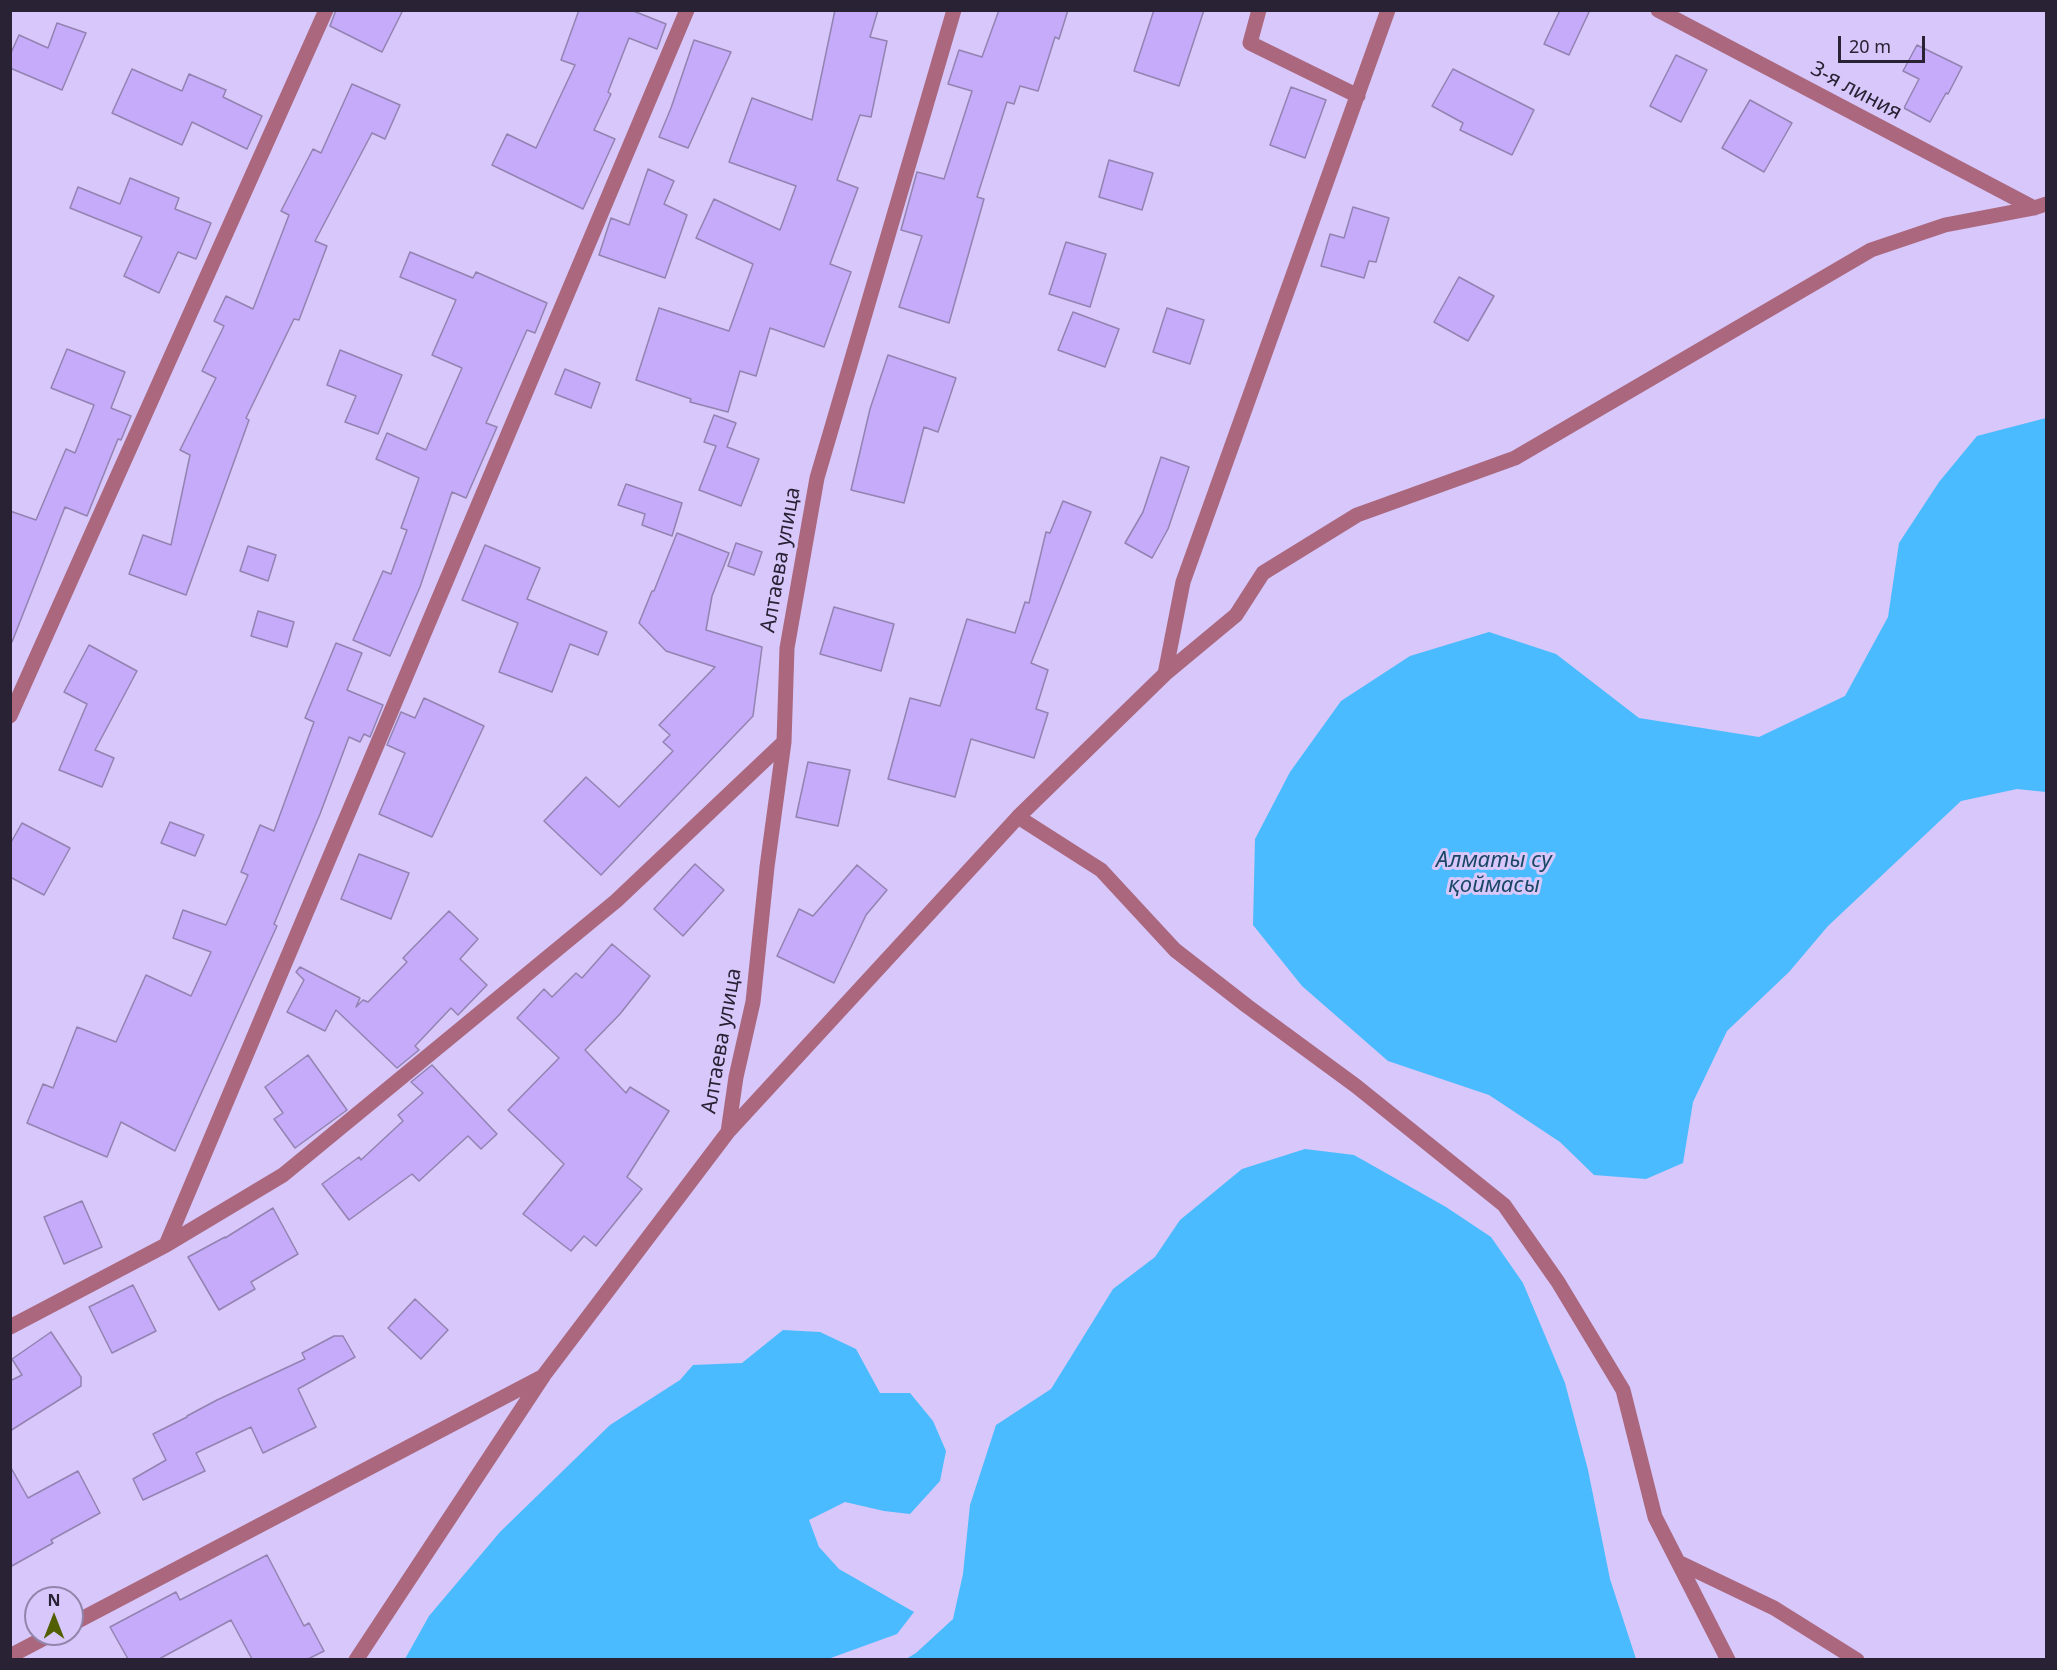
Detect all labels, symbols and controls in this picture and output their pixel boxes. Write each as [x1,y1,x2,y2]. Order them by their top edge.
scale bar [1841,24,1928,62]
text: 20 m [1849,34,1891,58]
street label: 3-я линия [1806,56,1906,126]
street label: Алтаева улица [756,485,806,635]
water label: Алматы су қоймасы [1436,848,1552,900]
street label: Алтаева улица [697,966,747,1116]
north arrow [24,1586,84,1646]
text: N [47,1589,61,1611]

